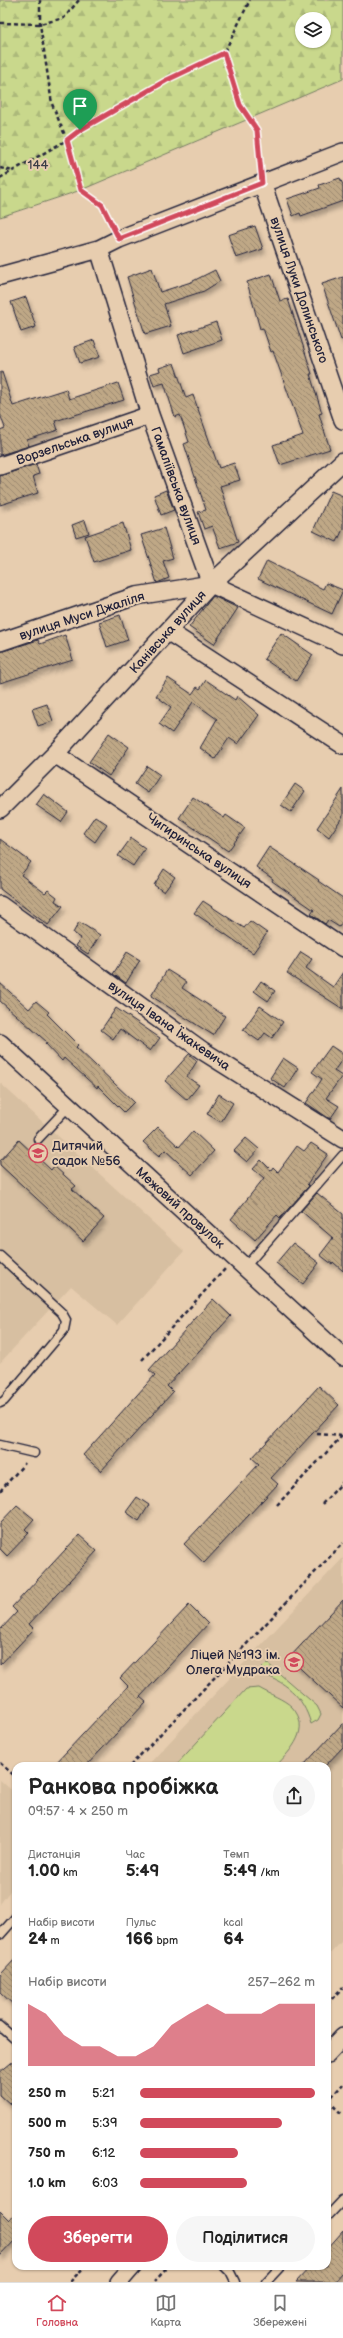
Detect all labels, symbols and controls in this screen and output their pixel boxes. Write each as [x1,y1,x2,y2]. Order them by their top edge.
map controls [295,12,331,48]
button: layers [295,12,331,48]
pin [63,89,97,130]
icon: arrive [69,95,91,117]
park label: 144 [28,157,49,173]
street label: вулиця Луки Долинського [266,215,332,365]
street label: Ворзельська вулиця [14,413,136,469]
street label: Гамаліївська вулиця [147,425,205,547]
street label: Канівська вулиця [126,587,210,677]
street label: вулиця Муси Джаліля [17,588,147,644]
street label: Чигиринська вулиця [143,810,255,892]
street label: вулиця Івана Їжакевича [105,978,233,1074]
place label: Дитячий садок №56 [52,1138,121,1169]
school or university icon: Дитячий садок №56 [27,1142,49,1164]
street label: Межовий провулок [132,1164,228,1252]
place label: Ліцей №193 ім. Олега Мудрака [186,1647,280,1678]
school or university icon: Ліцей №193 ім. Олега Мудрака [283,1651,305,1673]
text: Ранкова пробіжка [28,1774,218,1801]
button: share [273,1775,315,1817]
text: 09:57 · 4 × 250 m [28,1803,128,1819]
text: Дистанція [28,1848,80,1861]
text: Час [126,1848,145,1861]
text: Темп [223,1848,249,1861]
text: 1.00 [28,1861,60,1881]
text: 5:49 [126,1861,160,1881]
text: 5:49 [223,1861,257,1881]
text: km [60,1866,78,1879]
text: /km [257,1866,280,1879]
text: Набір висоти [28,1916,95,1929]
text: Пульс [126,1916,156,1929]
text: kcal [223,1916,243,1929]
text: 24 [28,1929,48,1949]
text: 166 [126,1929,153,1949]
text: 64 [223,1929,244,1949]
text: m [48,1934,60,1947]
text: bpm [153,1934,178,1947]
text: Набір висоти [28,1974,107,1990]
text: 257–262 m [247,1974,315,1990]
text: 250 m [28,2085,66,2101]
text: 5:21 [92,2085,115,2101]
text: 500 m [28,2115,66,2131]
text: 5:39 [92,2115,118,2131]
text: 750 m [28,2145,65,2161]
text: 6:12 [92,2145,115,2161]
text: 1.0 km [28,2175,66,2191]
text: 6:03 [92,2175,118,2191]
button: Зберегти [28,2216,168,2262]
button: Поділитися [176,2216,315,2262]
tab: Головна [36,2292,78,2329]
tab: Карта [150,2292,181,2329]
tab: Збережені [253,2292,307,2329]

